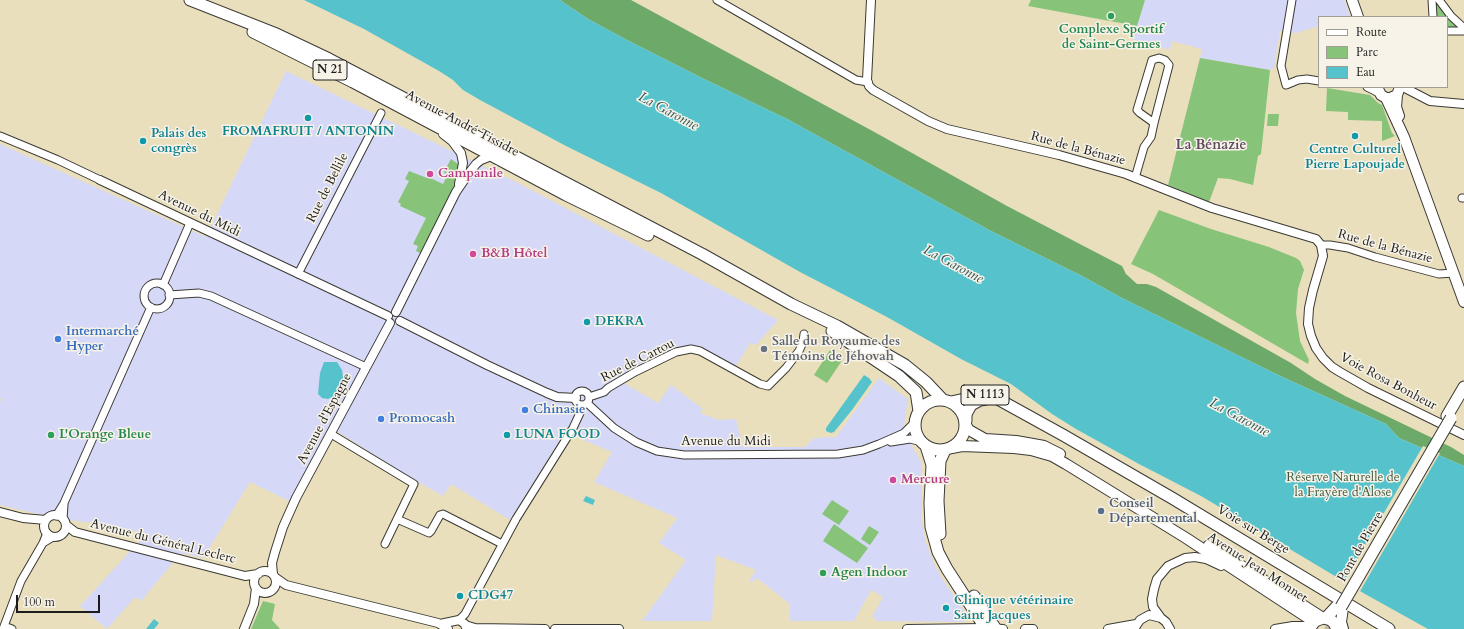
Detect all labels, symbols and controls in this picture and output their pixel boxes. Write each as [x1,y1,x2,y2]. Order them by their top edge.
marker: Complexe Sportif de Saint-Germes [1106,11,1116,21]
legend [1318,16,1448,88]
place label: Complexe Sportif de Saint-Germes [1059,22,1163,53]
text: Route [1356,24,1387,40]
text: Parc [1356,44,1378,60]
road number: N 21 [313,60,347,80]
text: Eau [1356,64,1375,80]
street label: Avenue André Tissidre [403,87,521,161]
water label: La Garonne [635,89,701,135]
marker: FROMAFRUIT / ANTONIN [303,113,313,123]
place label: FROMAFRUIT / ANTONIN [222,124,394,140]
place label: Palais des congrès [151,126,206,157]
street label: Rue de la Bénazie [1029,129,1127,169]
marker: Centre Culturel Pierre Lapoujade [1350,131,1360,141]
marker: Palais des congrès [138,136,148,146]
district label: La Bénazie [1176,138,1246,154]
place label: Centre Culturel Pierre Lapoujade [1305,142,1405,173]
street label: Rue de Bellile [304,151,352,225]
place label: Campanile [438,166,503,182]
marker: Campanile [425,169,435,179]
street label: Avenue du Midi [155,187,243,241]
street label: Rue de la Bénazie [1336,227,1434,267]
water label: La Garonne [920,242,986,288]
place label: B&B Hôtel [481,246,547,262]
marker: B&B Hôtel [468,249,478,259]
place label: DEKRA [595,314,644,330]
marker: DEKRA [582,317,592,327]
place label: Intermarché Hyper [66,324,139,355]
marker: Intermarché Hyper [53,334,63,344]
place label: Salle du Royaume des Témoins de Jéhovah [772,334,900,365]
street label: Rue de Cartou [599,336,677,386]
marker: Salle du Royaume des Témoins de Jéhovah [759,344,769,354]
street label: Voie Rosa Bonheur [1337,350,1439,414]
street label: Avenue d'Espagne [294,371,356,467]
road number: N 1113 [961,385,1009,405]
water label: La Garonne [1206,395,1272,441]
place label: Chinasie [533,402,586,418]
marker: Chinasie [520,405,530,415]
place label: Promocash [389,411,455,427]
marker: Promocash [376,414,386,424]
place label: L'Orange Bleue [59,427,151,443]
place label: LUNA FOOD [515,427,600,443]
marker: L'Orange Bleue [46,430,56,440]
marker: LUNA FOOD [502,430,512,440]
street label: Avenue du Midi [681,434,771,450]
park label: Réserve Naturelle de la Frayère d'Alose [1286,470,1400,501]
place label: Mercure [901,472,950,488]
marker: Mercure [888,475,898,485]
place label: Conseil Départemental [1109,496,1197,527]
street label: Voie sur Berge [1214,502,1292,558]
marker: Conseil Départemental [1096,506,1106,516]
street label: Pont de Pierre [1335,509,1387,585]
street label: Avenue du Général Leclerc [89,516,237,568]
street label: Avenue Jean Monnet [1204,530,1310,606]
place label: Agen Indoor [831,565,907,581]
marker: Agen Indoor [818,568,828,578]
scale bar [18,587,102,613]
place label: CDG47 [468,588,513,604]
marker: CDG47 [455,591,465,601]
place label: Clinique vétérinaire Saint Jacques [954,593,1074,624]
text: 100 m [23,594,55,610]
marker: Clinique vétérinaire Saint Jacques [941,603,951,613]

